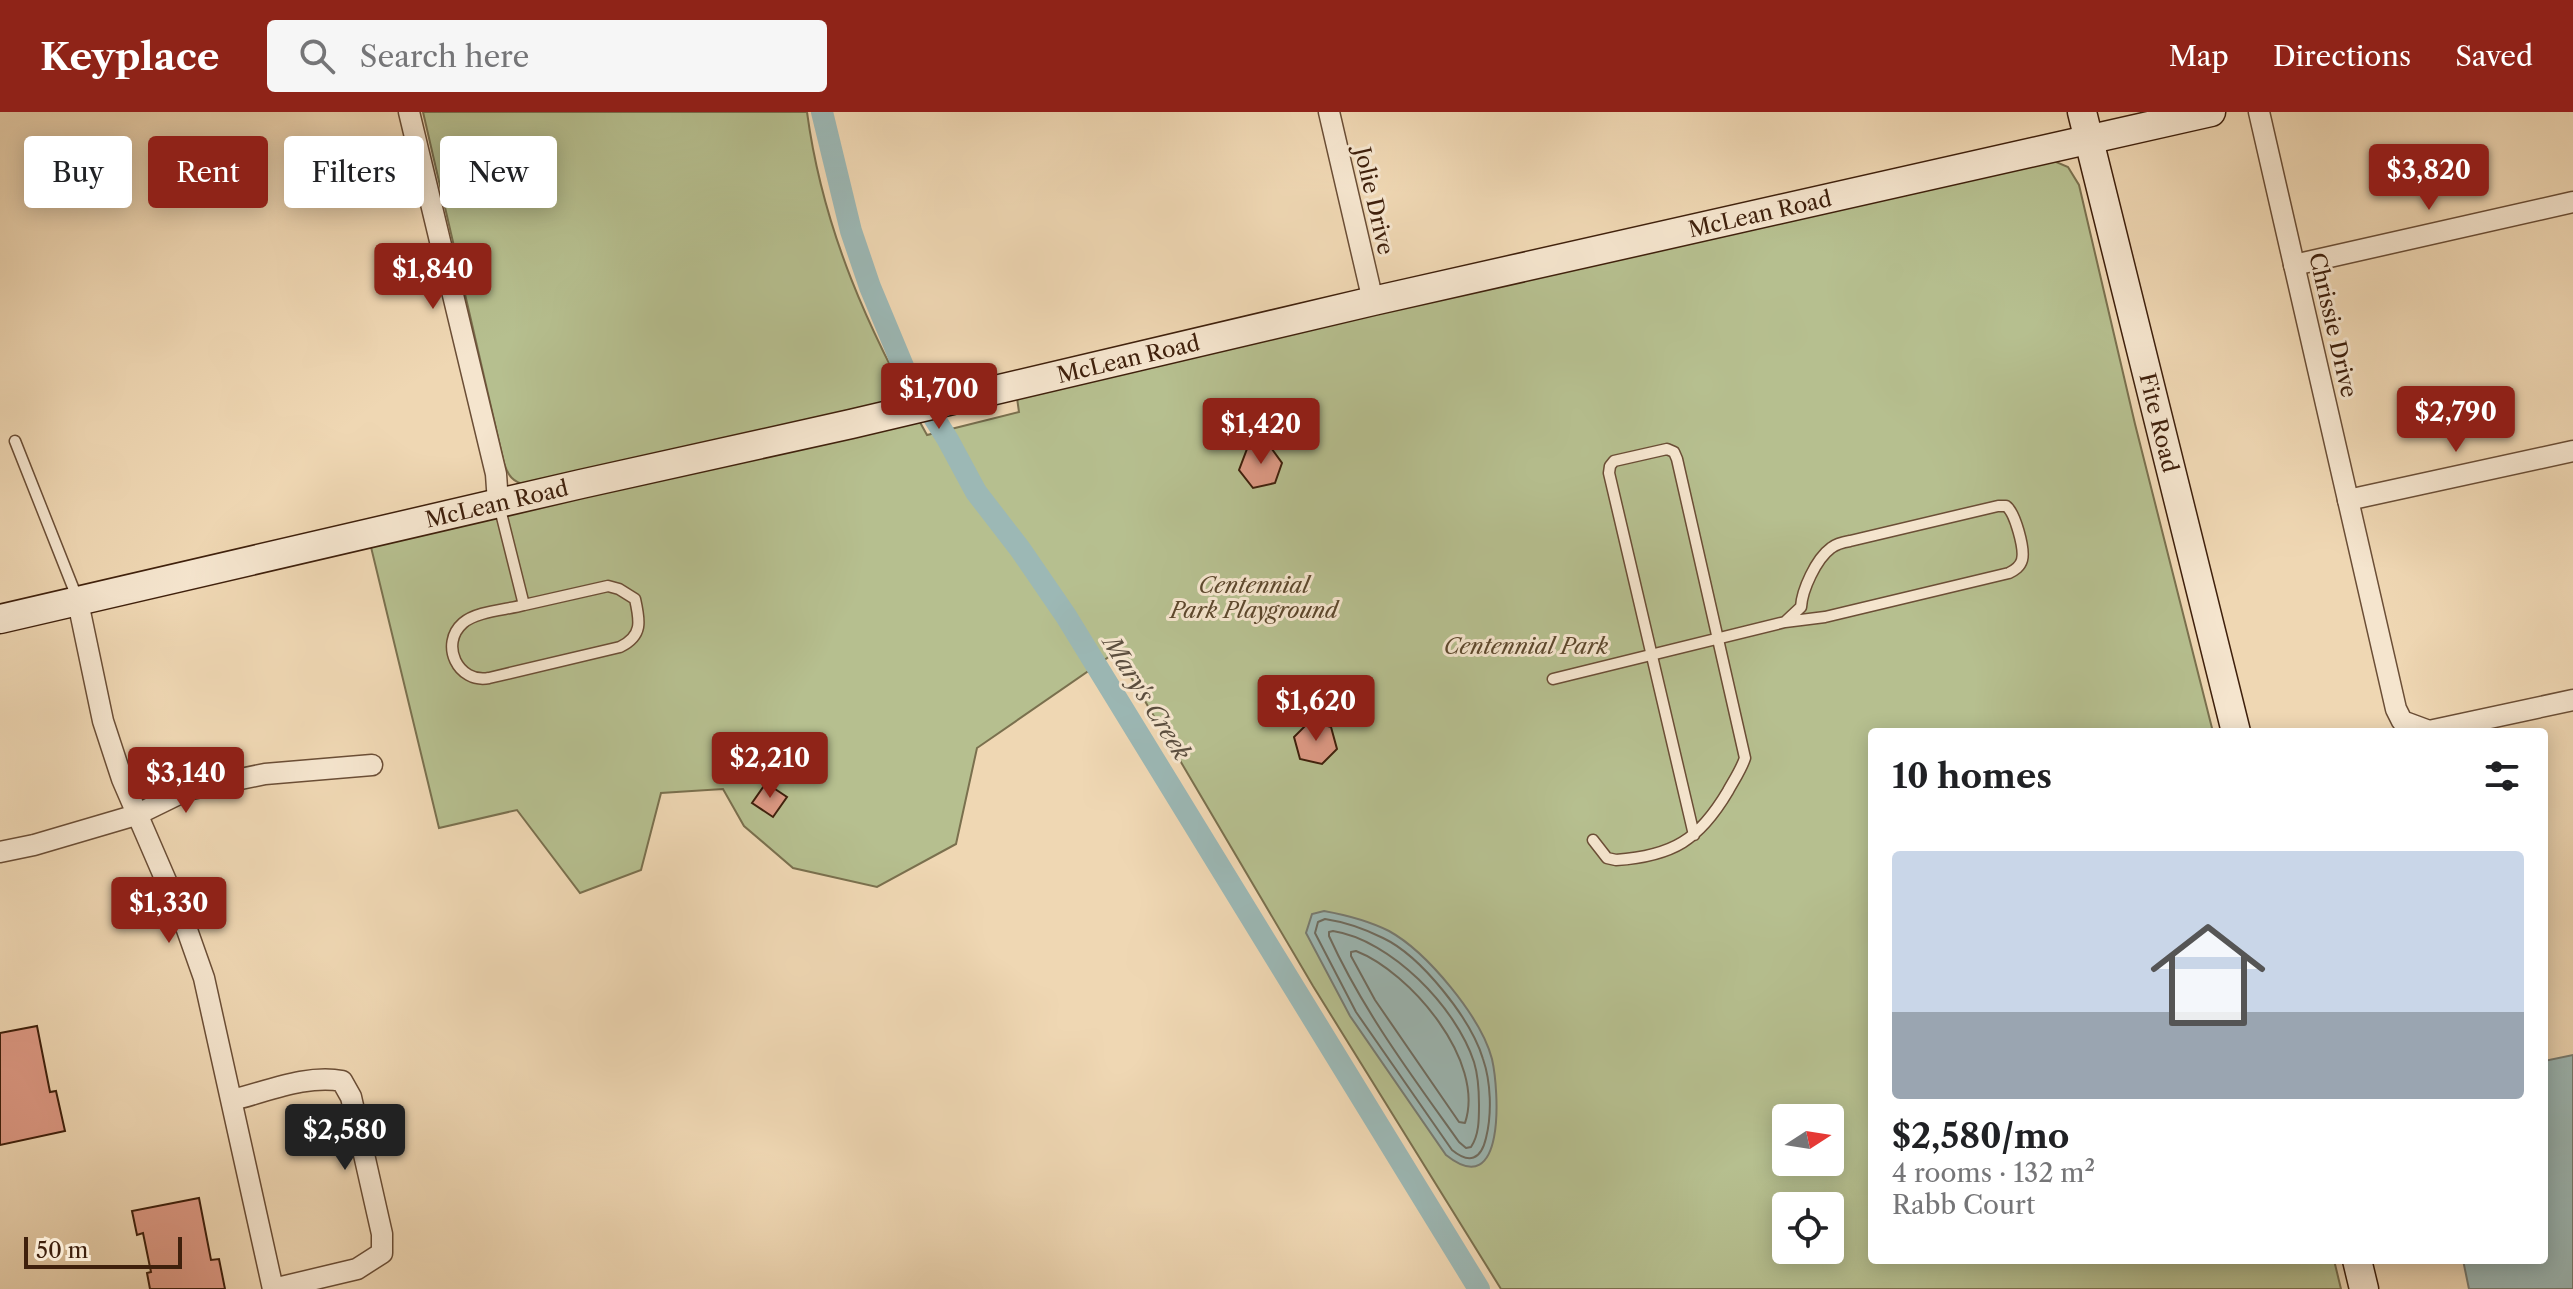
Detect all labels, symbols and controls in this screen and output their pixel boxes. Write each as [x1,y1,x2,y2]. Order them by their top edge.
search box [267,20,827,92]
text: Keyplace [40,33,219,80]
icon: search [295,34,339,78]
text: Search here [359,38,529,75]
text: Map [2169,39,2229,73]
text: Directions [2273,39,2411,73]
text: Saved [2455,39,2533,73]
chip: Buy [24,136,132,208]
chip: Rent [148,136,268,208]
chip: Filters [284,136,424,208]
chip: New [440,136,557,208]
street label: Jolie Drive [1348,142,1399,257]
pin: $3,820 [2364,144,2494,212]
text: $3,820 [2387,154,2471,186]
street label: McLean Road [1686,185,1834,243]
pin: $1,840 [368,243,498,311]
street label: Chrissie Drive [2303,250,2363,400]
text: $1,840 [392,253,474,285]
street label: McLean Road [1054,329,1202,389]
pin: $1,700 [874,363,1004,431]
street label: Fite Road [2134,370,2184,475]
text: $1,700 [899,373,979,405]
pin: $2,790 [2391,386,2521,454]
text: $2,790 [2415,396,2497,428]
pin: $1,420 [1196,398,1326,466]
text: $1,420 [1221,408,1301,440]
street label: McLean Road [423,474,571,533]
park label: Centennial Park Playground [1168,572,1340,624]
water label: Mary's Creek [1096,628,1197,766]
park label: Centennial Park [1444,633,1609,660]
pin: $1,620 [1251,675,1381,743]
text: $1,620 [1276,685,1356,717]
pin: $2,210 [705,732,835,800]
text: $2,210 [730,742,810,774]
pin: $3,140 [121,747,251,815]
icon: filters [2480,754,2524,798]
text: 10 homes [1892,755,2052,797]
text: $3,140 [146,757,226,789]
pin: $1,330 [104,877,234,945]
text: $1,330 [129,887,209,919]
icon: home [2136,903,2280,1047]
pin: $2,580 [280,1104,410,1172]
north arrow [1772,1104,1844,1176]
map controls [1772,1104,1844,1264]
text: $2,580 [303,1114,387,1146]
text: $2,580/mo [1892,1115,2069,1157]
text: 4 rooms · 132 m² [1892,1157,2095,1189]
text: Rabb Court [1892,1189,2035,1221]
button: locate [1772,1192,1844,1264]
scale bar [24,1233,182,1269]
text: 50 m [36,1237,88,1264]

